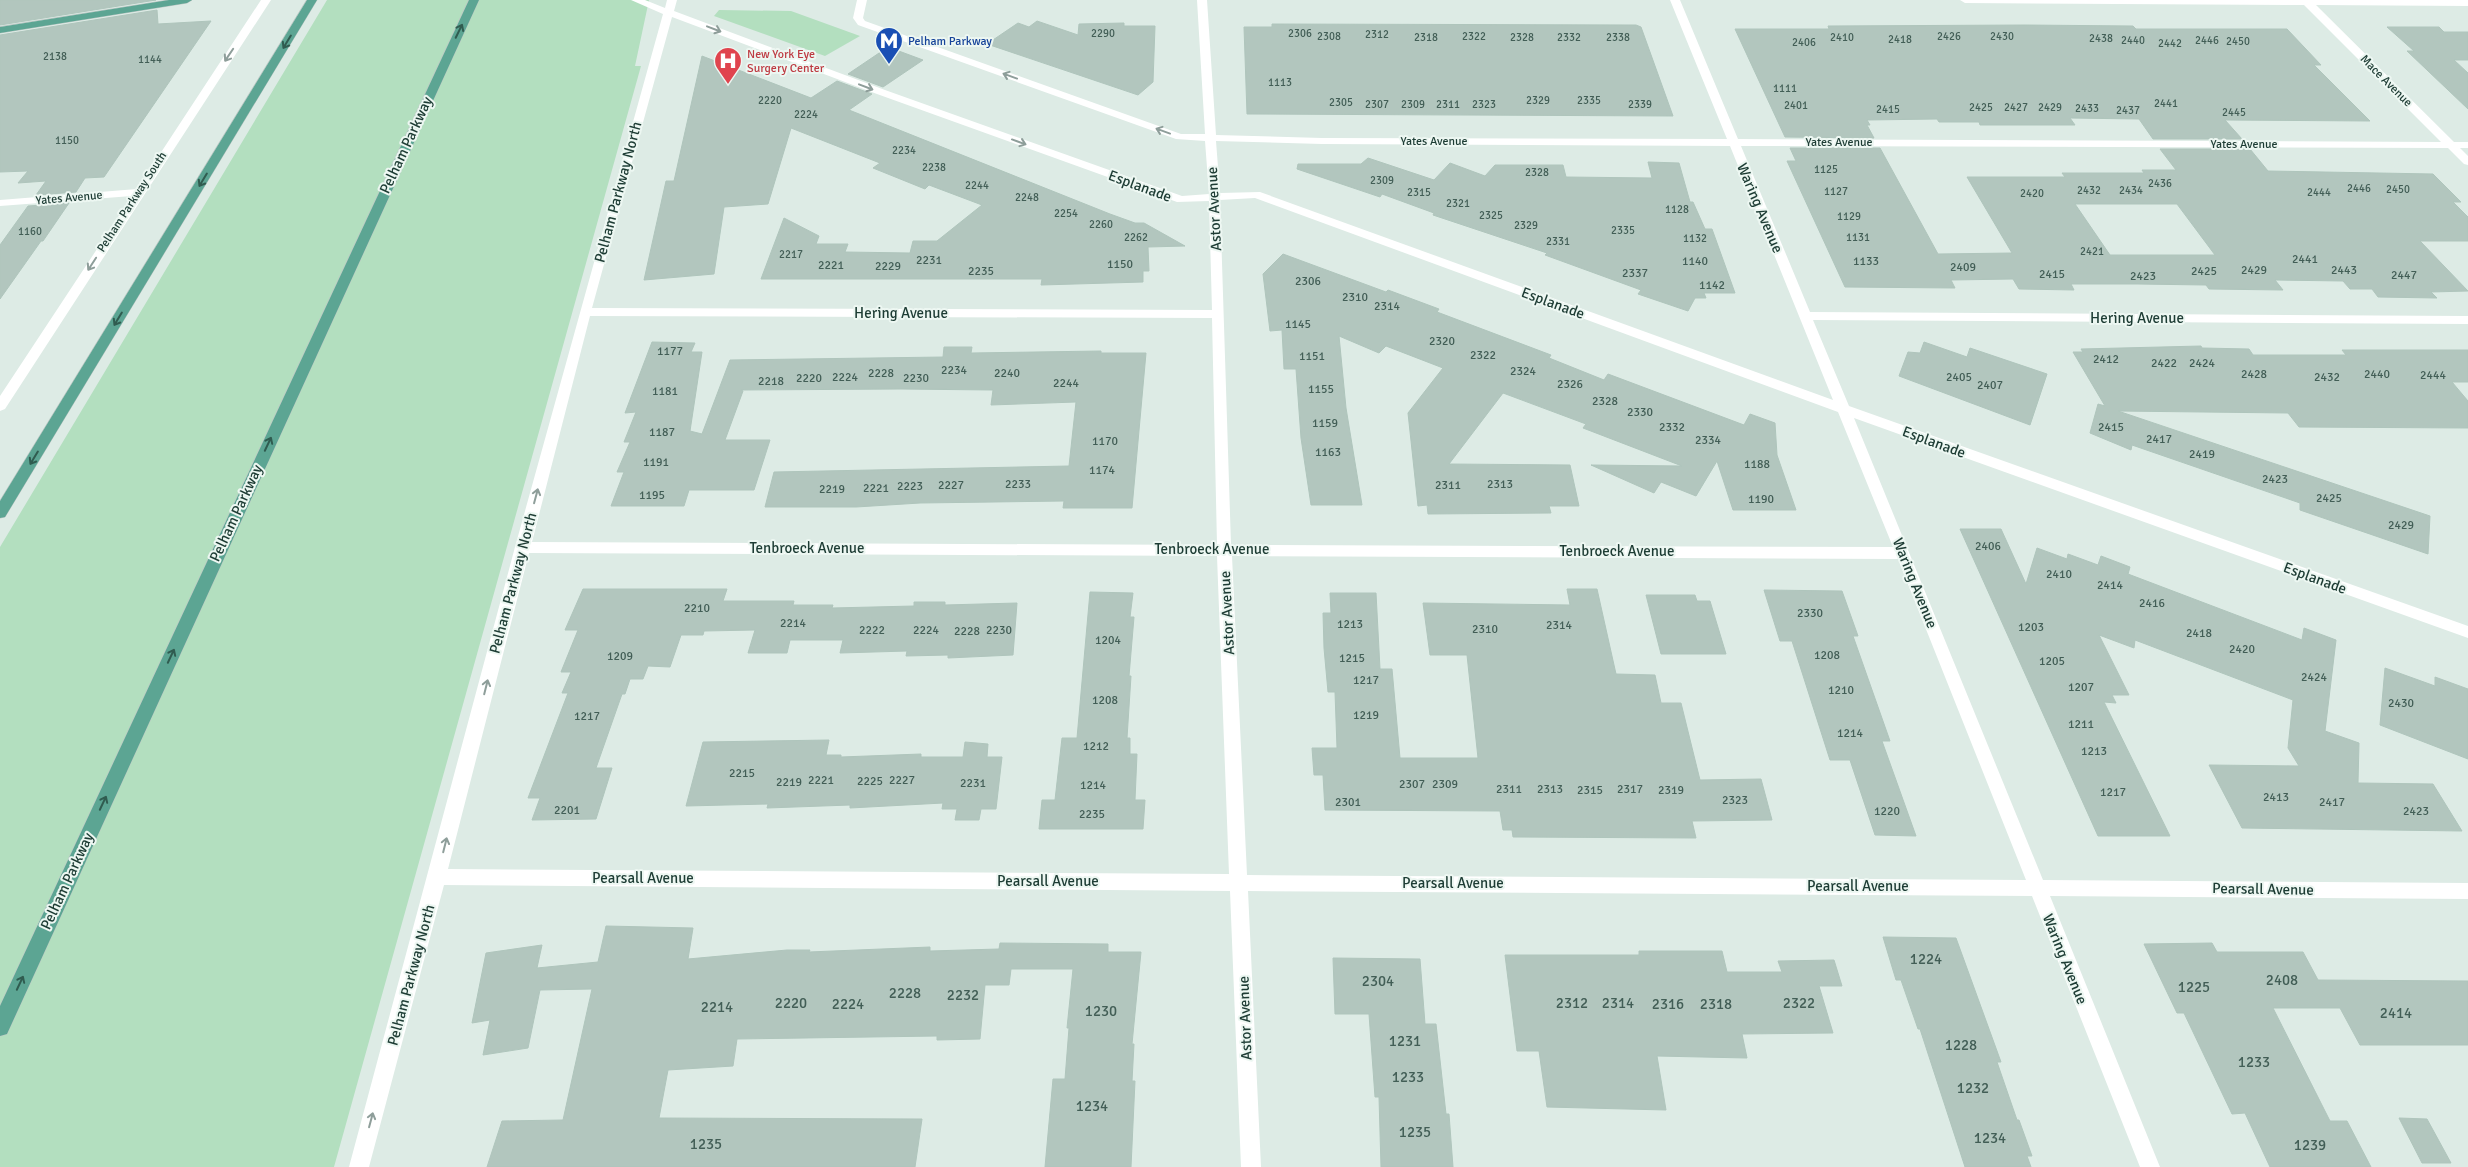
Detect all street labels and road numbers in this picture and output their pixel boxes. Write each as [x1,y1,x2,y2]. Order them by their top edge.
street label: Mace Avenue [2357,52,2415,110]
street label: Pelham Parkway [376,94,436,196]
street label: Pelham Parkway North [590,119,646,265]
street label: Yates Avenue [1401,134,1467,149]
street label: Yates Avenue [1806,135,1872,150]
street label: Yates Avenue [2211,137,2277,152]
street label: Pelham Parkway South [94,149,170,255]
street label: Waring Avenue [1733,160,1787,256]
street label: Esplanade [1106,166,1174,206]
street label: Astor Avenue [1203,166,1225,252]
street label: Yates Avenue [35,188,103,208]
street label: Esplanade [1519,283,1587,323]
street label: Hering Avenue [854,304,948,322]
street label: Hering Avenue [2090,309,2184,327]
street label: Esplanade [1900,422,1968,462]
street label: Pelham Parkway [206,462,266,564]
street label: Pelham Parkway North [485,510,541,656]
street label: Waring Avenue [1889,535,1941,631]
street label: Tenbroeck Avenue [749,539,865,557]
street label: Tenbroeck Avenue [1154,540,1270,558]
street label: Tenbroeck Avenue [1559,542,1675,560]
street label: Esplanade [2281,558,2349,598]
street label: Astor Avenue [1216,570,1238,656]
street label: Pelham Parkway [37,830,97,932]
street label: Pearsall Avenue [592,869,694,887]
street label: Pearsall Avenue [997,872,1099,890]
street label: Pearsall Avenue [1402,874,1504,892]
street label: Pearsall Avenue [1807,877,1909,895]
street label: Pearsall Avenue [2212,879,2314,899]
street label: Pelham Parkway North [383,902,439,1048]
street label: Waring Avenue [2039,911,2091,1007]
street label: Astor Avenue [1235,976,1255,1060]

